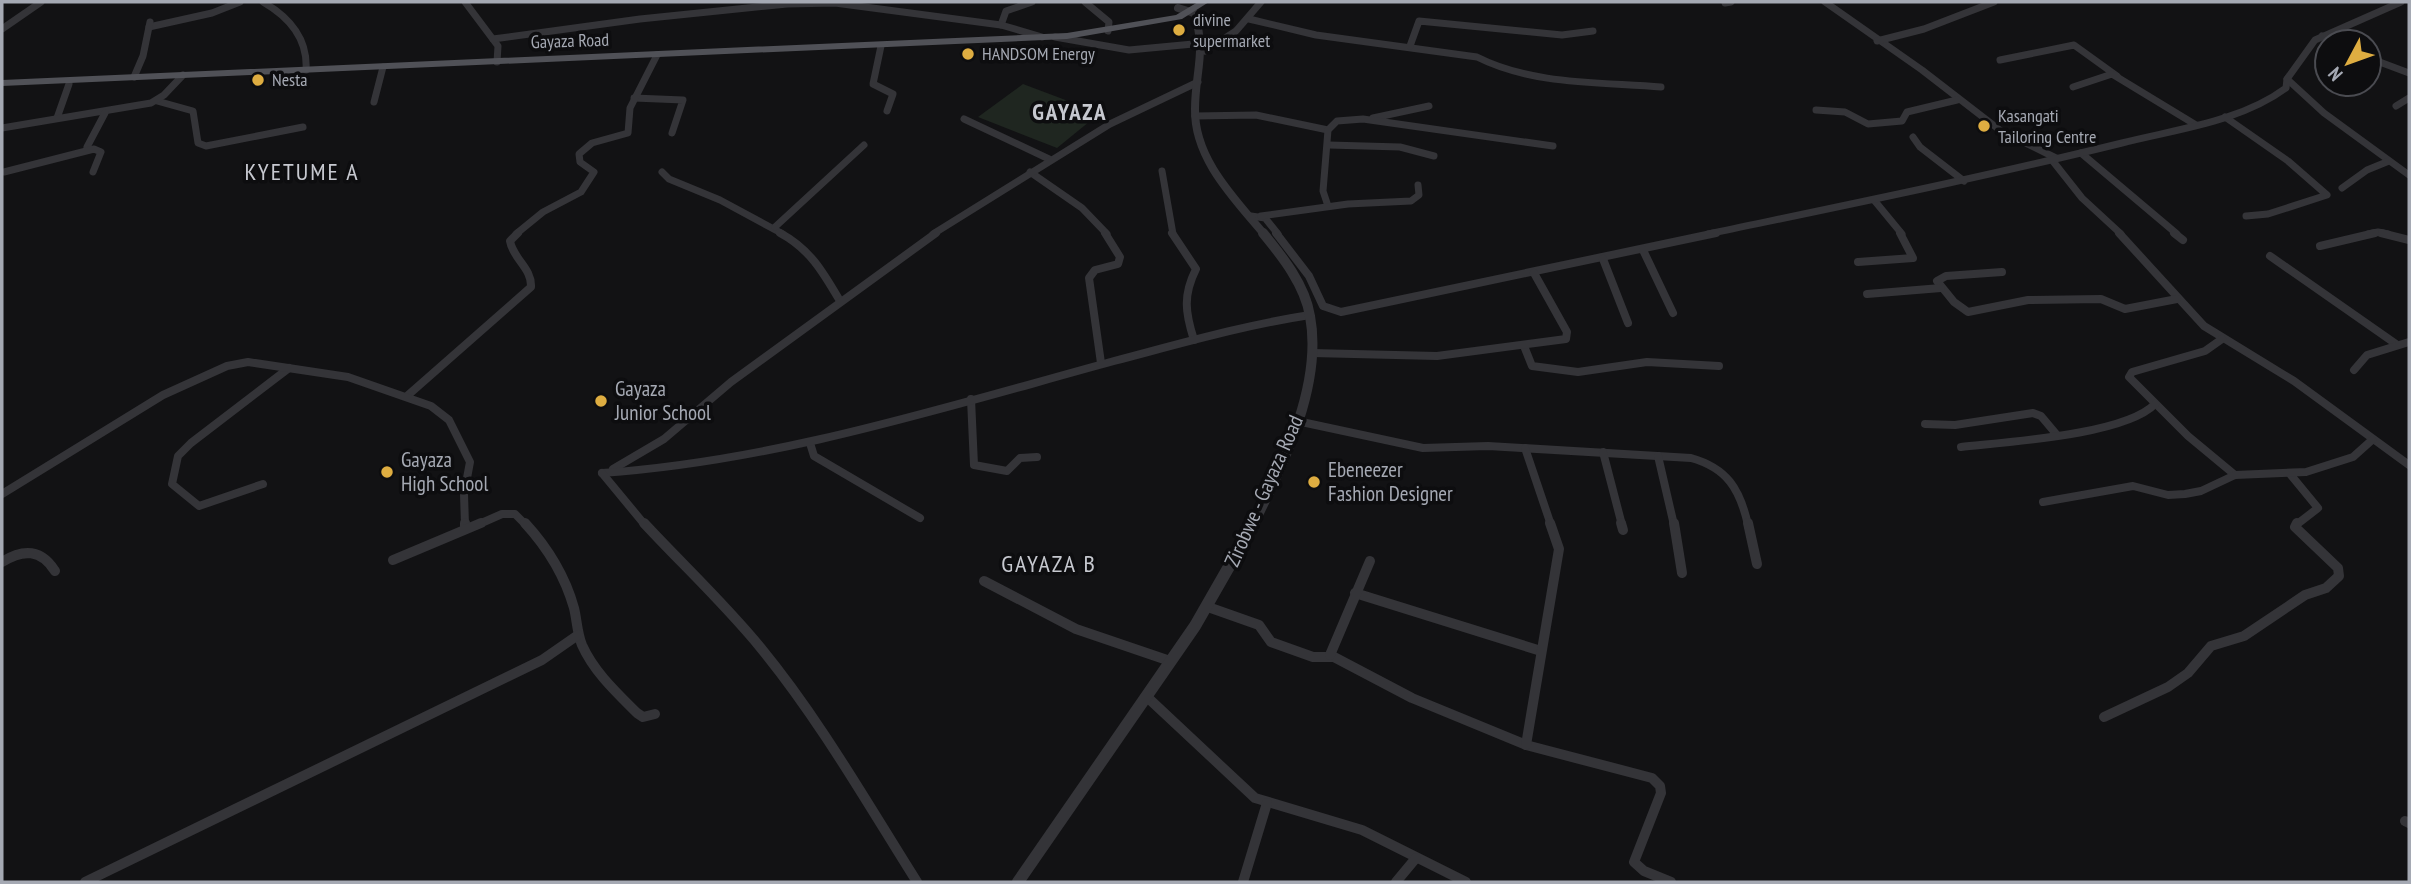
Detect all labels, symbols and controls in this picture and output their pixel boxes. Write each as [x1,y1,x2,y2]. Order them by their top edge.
place label: divine supermarket [1193,8,1270,52]
marker: divine supermarket [1171,22,1187,38]
street label: Gayaza Road [530,28,609,53]
north arrow [2313,28,2383,98]
place label: HANDSOM Energy [982,42,1095,65]
marker: HANDSOM Energy [960,46,976,62]
text: N [2323,62,2348,86]
place label: Nesta [272,68,307,91]
marker: Nesta [250,72,266,88]
district label: GAYAZA [1032,97,1108,126]
place label: Kasangati Tailoring Centre [1998,104,2096,148]
marker: Kasangati Tailoring Centre [1976,118,1992,134]
district label: KYETUME A [244,156,360,187]
place label: Gayaza Junior School [614,375,711,426]
marker: Gayaza Junior School [593,393,609,409]
street label: Zirobwe - Gayaza Road [1218,411,1309,571]
place label: Gayaza High School [401,446,488,497]
place label: Ebeneezer Fashion Designer [1328,456,1453,507]
marker: Gayaza High School [379,464,395,480]
marker: Ebeneezer Fashion Designer [1306,474,1322,490]
district label: GAYAZA B [1001,548,1097,579]

